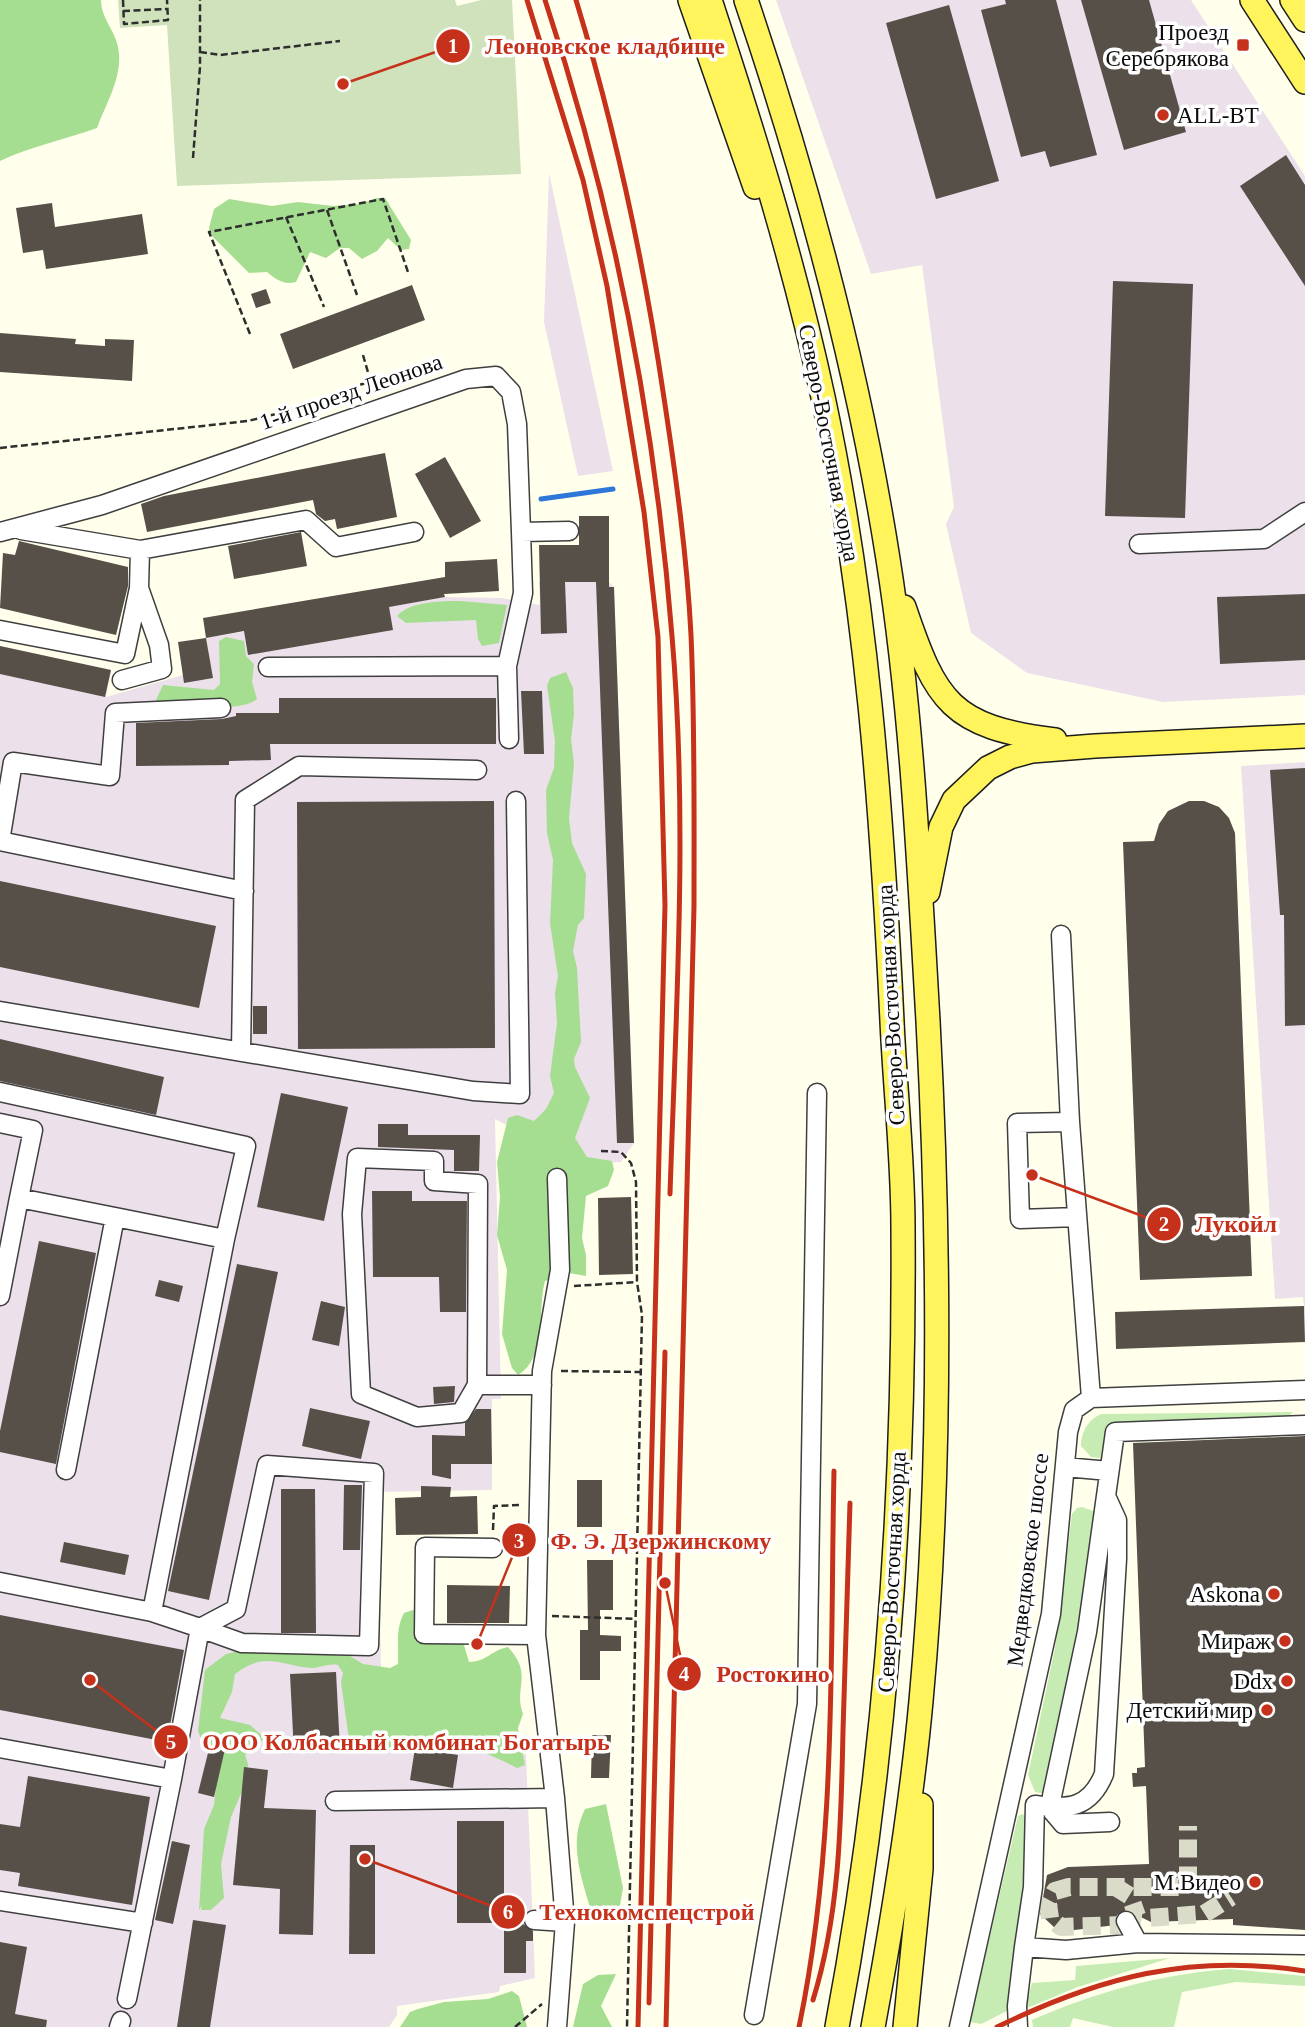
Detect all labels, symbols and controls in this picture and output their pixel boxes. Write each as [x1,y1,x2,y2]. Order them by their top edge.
place label: Проезд Серебрякова [1105,20,1229,71]
callout: Леоновское кладбище [436,23,739,68]
text: Леоновское кладбище [485,33,725,59]
text: 1 [448,34,458,58]
marker: Проезд Серебрякова [1235,37,1251,53]
place label: ALL-BT [1177,103,1259,128]
marker: ALL-BT [1155,107,1171,123]
street label: Северо-Восточная хорда [794,322,864,564]
street label: 1-й проезд Леонова [257,349,445,435]
street label: Северо-Восточная хорда [872,884,910,1126]
callout: Лукойл [1146,1201,1291,1246]
text: Лукойл [1195,1211,1277,1237]
text: 2 [1159,1212,1169,1236]
street label: Северо-Восточная хорда [873,1451,911,1693]
street label: Медведковское шоссе [1002,1452,1054,1668]
callout: Ф. Э. Дзержинскому [501,1518,785,1563]
text: Ф. Э. Дзержинскому [551,1528,771,1554]
text: 3 [514,1529,524,1553]
place label: Askona [1190,1582,1260,1607]
marker: Askona [1266,1586,1282,1602]
place label: Мираж [1201,1629,1271,1654]
marker: Мираж [1277,1633,1293,1649]
callout: Ростокино [667,1651,844,1696]
text: Ростокино [716,1661,830,1687]
text: 4 [679,1662,690,1686]
place label: Ddx [1233,1669,1273,1694]
marker: Ddx [1279,1673,1295,1689]
place label: Детский мир [1126,1698,1253,1723]
marker: Детский мир [1259,1702,1275,1718]
callout: ООО Колбасный комбинат Богатырь [154,1720,624,1765]
text: ООО Колбасный комбинат Богатырь [202,1729,610,1755]
text: 5 [166,1730,176,1754]
place label: M.Видео [1154,1870,1241,1895]
marker: M.Видео [1247,1874,1263,1890]
callout: Технокомспецстрой [490,1889,768,1934]
text: Технокомспецстрой [539,1899,755,1925]
text: 6 [503,1900,513,1924]

